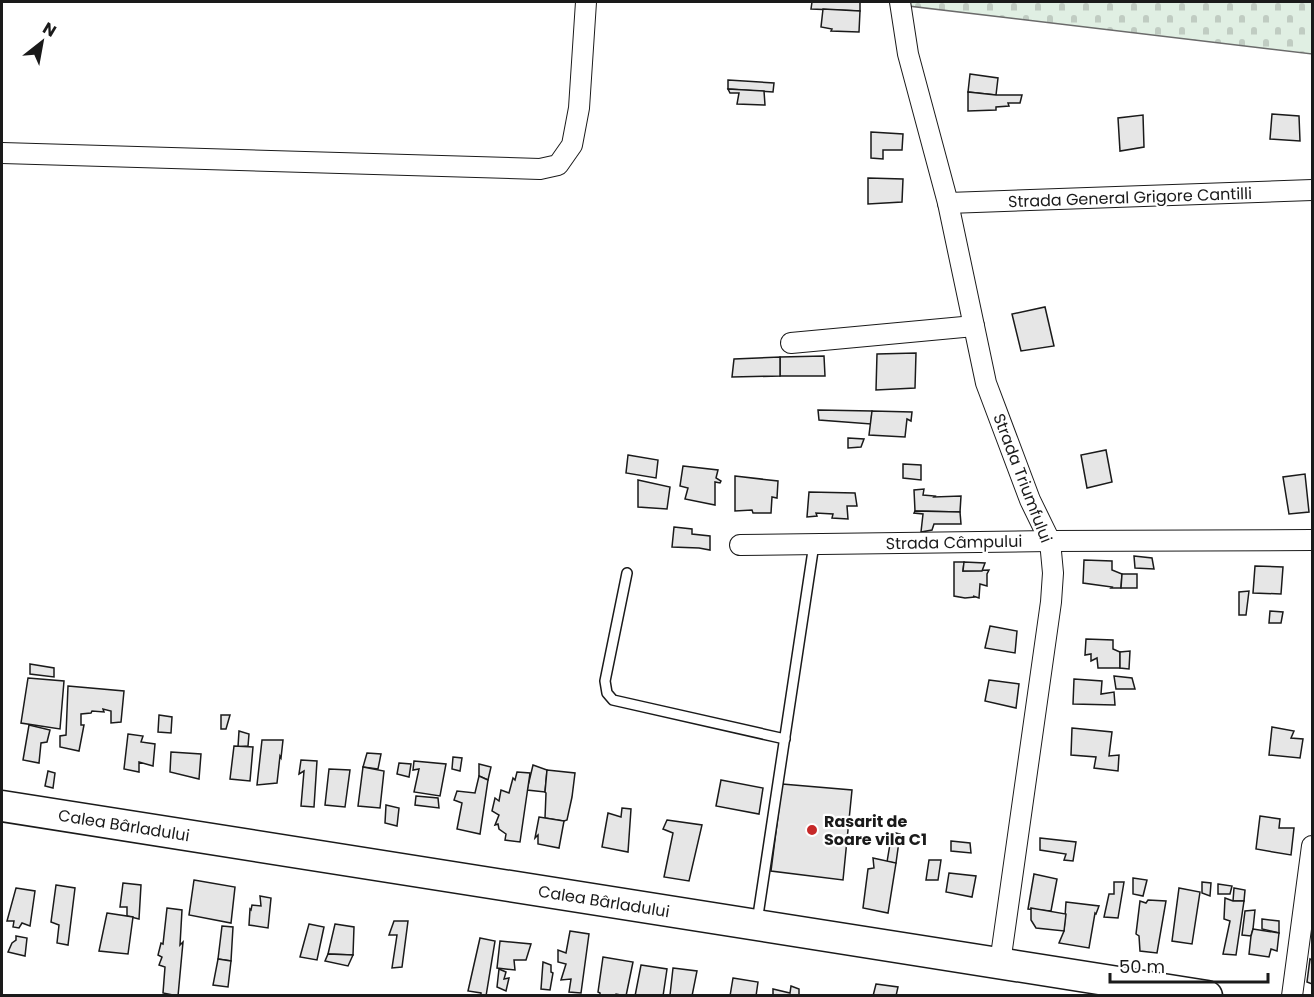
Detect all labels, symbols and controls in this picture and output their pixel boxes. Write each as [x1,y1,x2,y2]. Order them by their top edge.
north arrow [12,12,72,72]
text: N [38,17,61,43]
street label: Strada General Grigore Cantilli [1008,182,1252,213]
street label: Strada Triumfului [987,410,1058,546]
street label: Strada Câmpului [885,530,1023,555]
street label: Calea Bârladului [57,804,191,847]
place label: Rasarit de Soare vila C1 [824,810,927,851]
marker: Rasarit de Soare vila C1 [805,823,819,837]
street label: Calea Bârladului [537,880,671,923]
scale bar [1110,946,1268,984]
text: 50 m [1119,954,1165,979]

